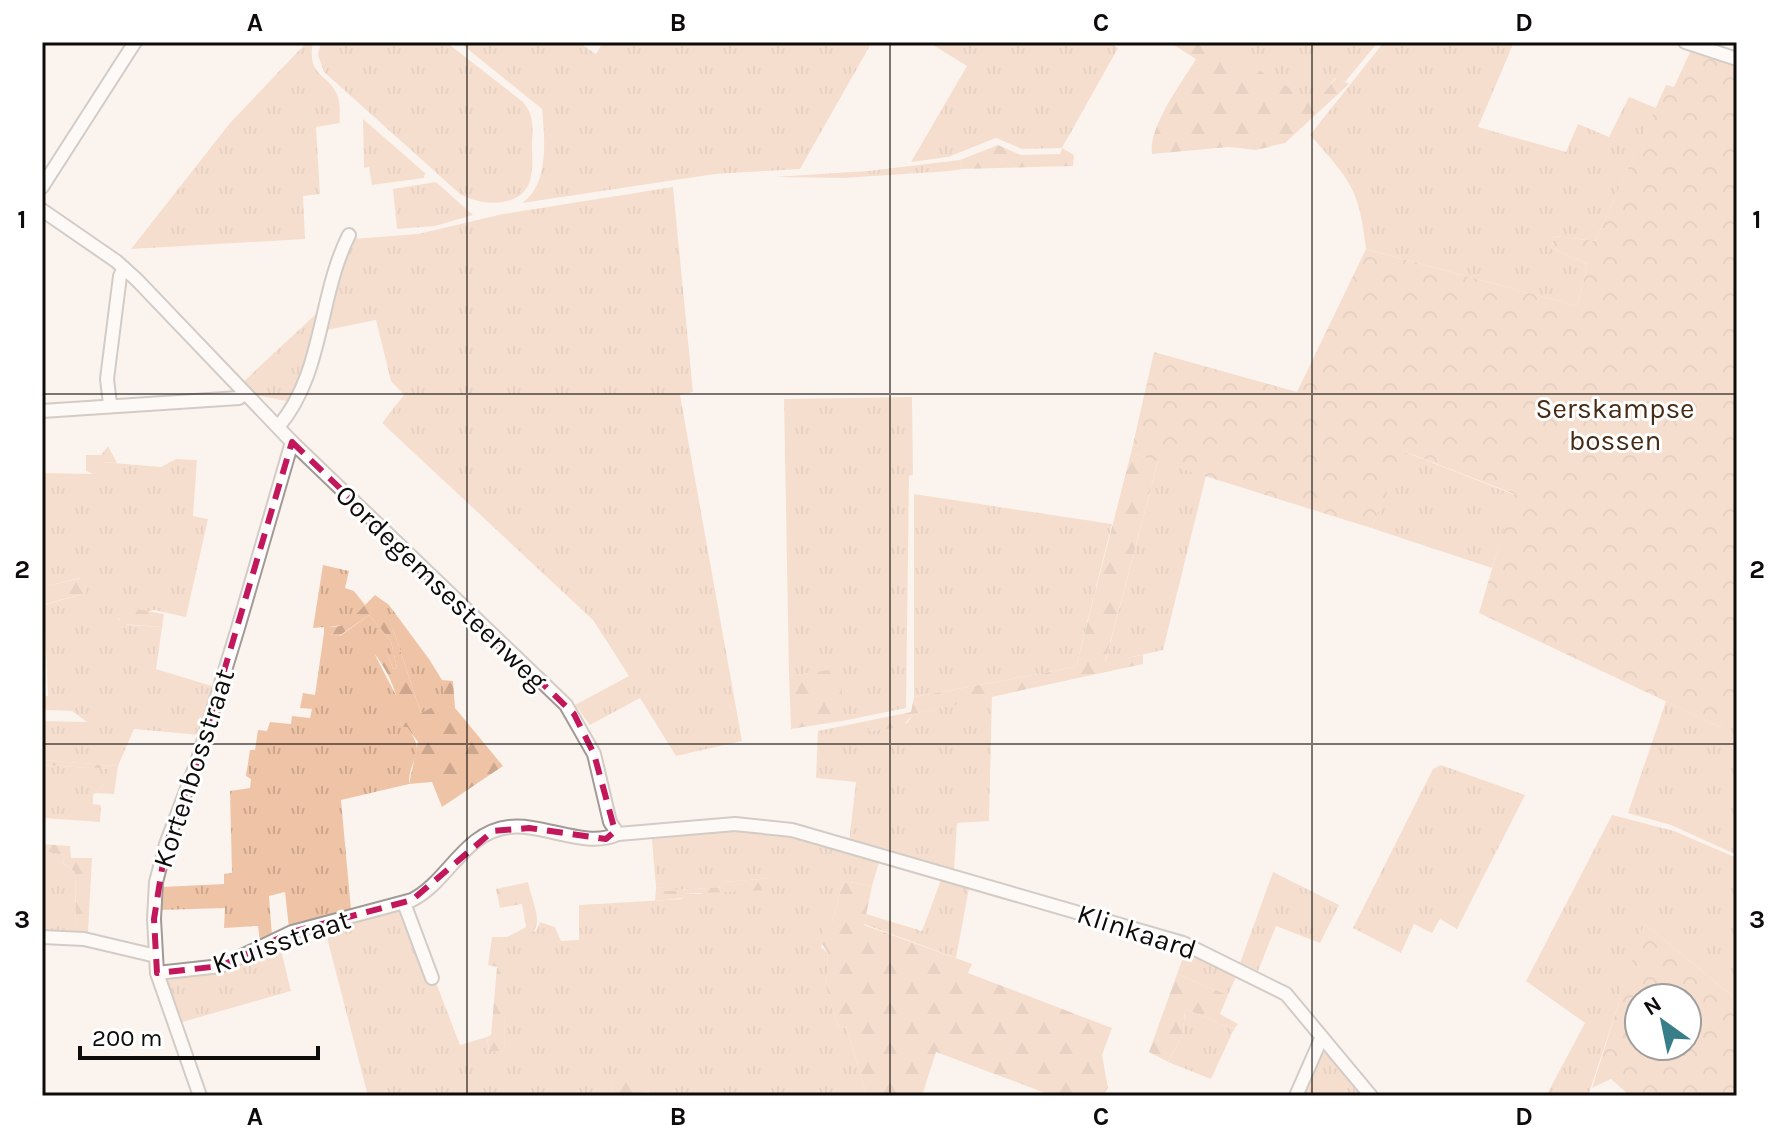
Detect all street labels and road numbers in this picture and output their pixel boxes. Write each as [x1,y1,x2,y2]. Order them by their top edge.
street label: Oordegemsesteenweg [329,478,554,697]
street label: Kortenbosstraat [146,664,241,872]
street label: Klinkaard [1073,897,1201,966]
street label: Kruisstraat [208,902,355,980]

